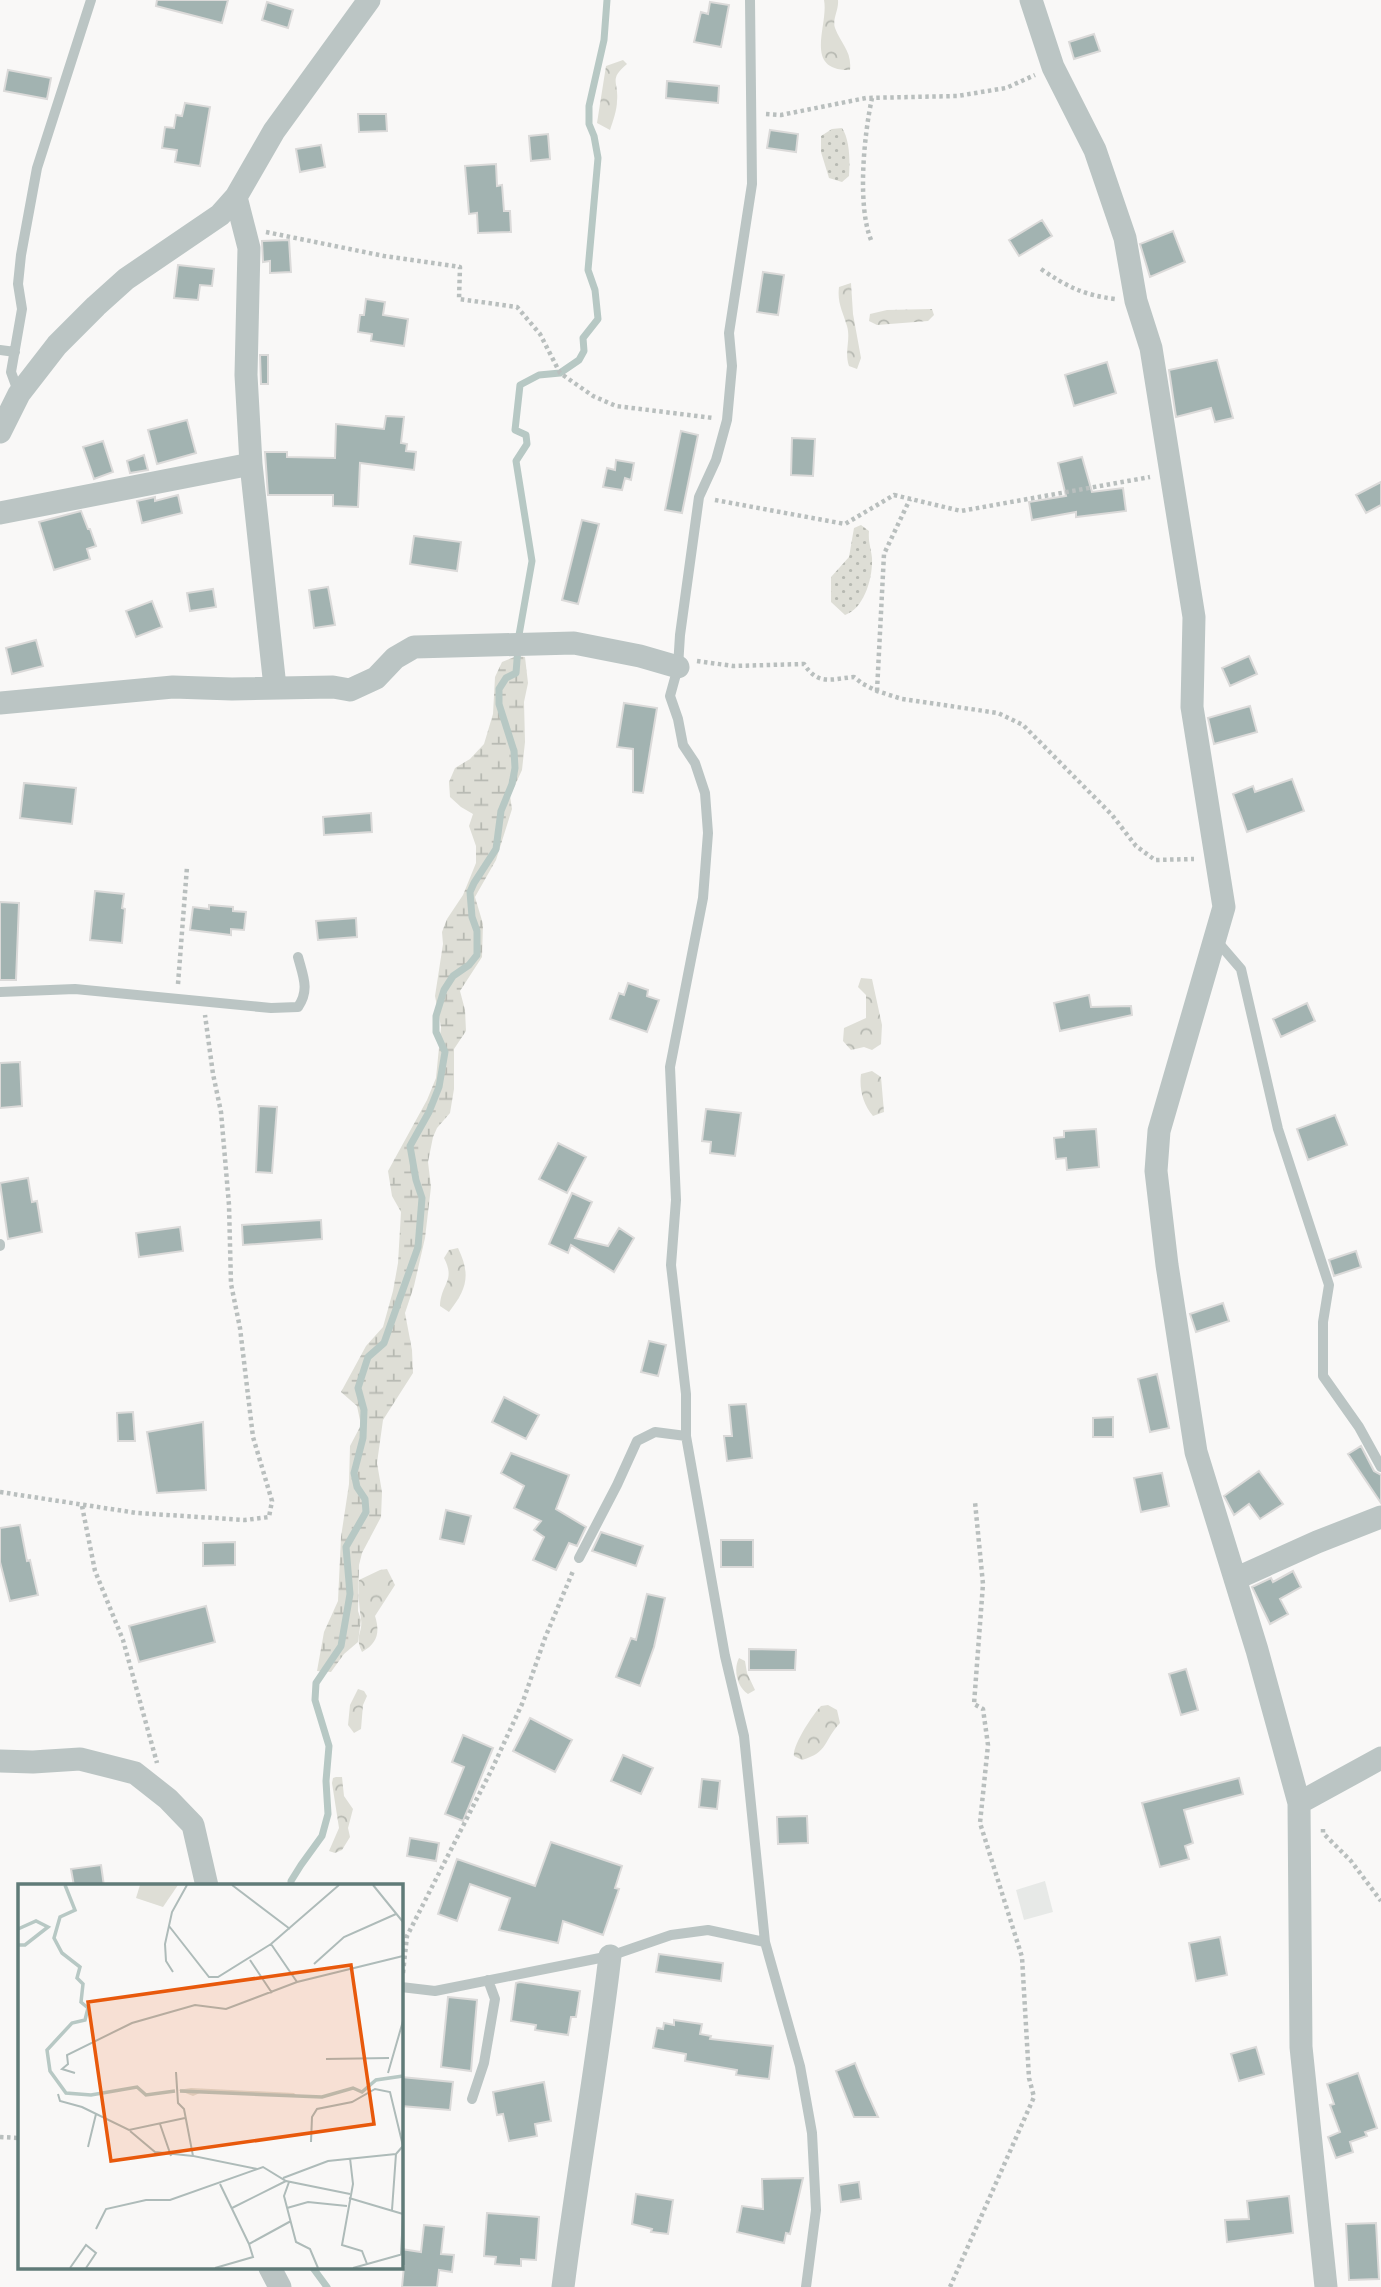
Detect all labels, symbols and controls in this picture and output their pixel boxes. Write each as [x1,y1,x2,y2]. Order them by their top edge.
inset map [18,1884,402,2270]

